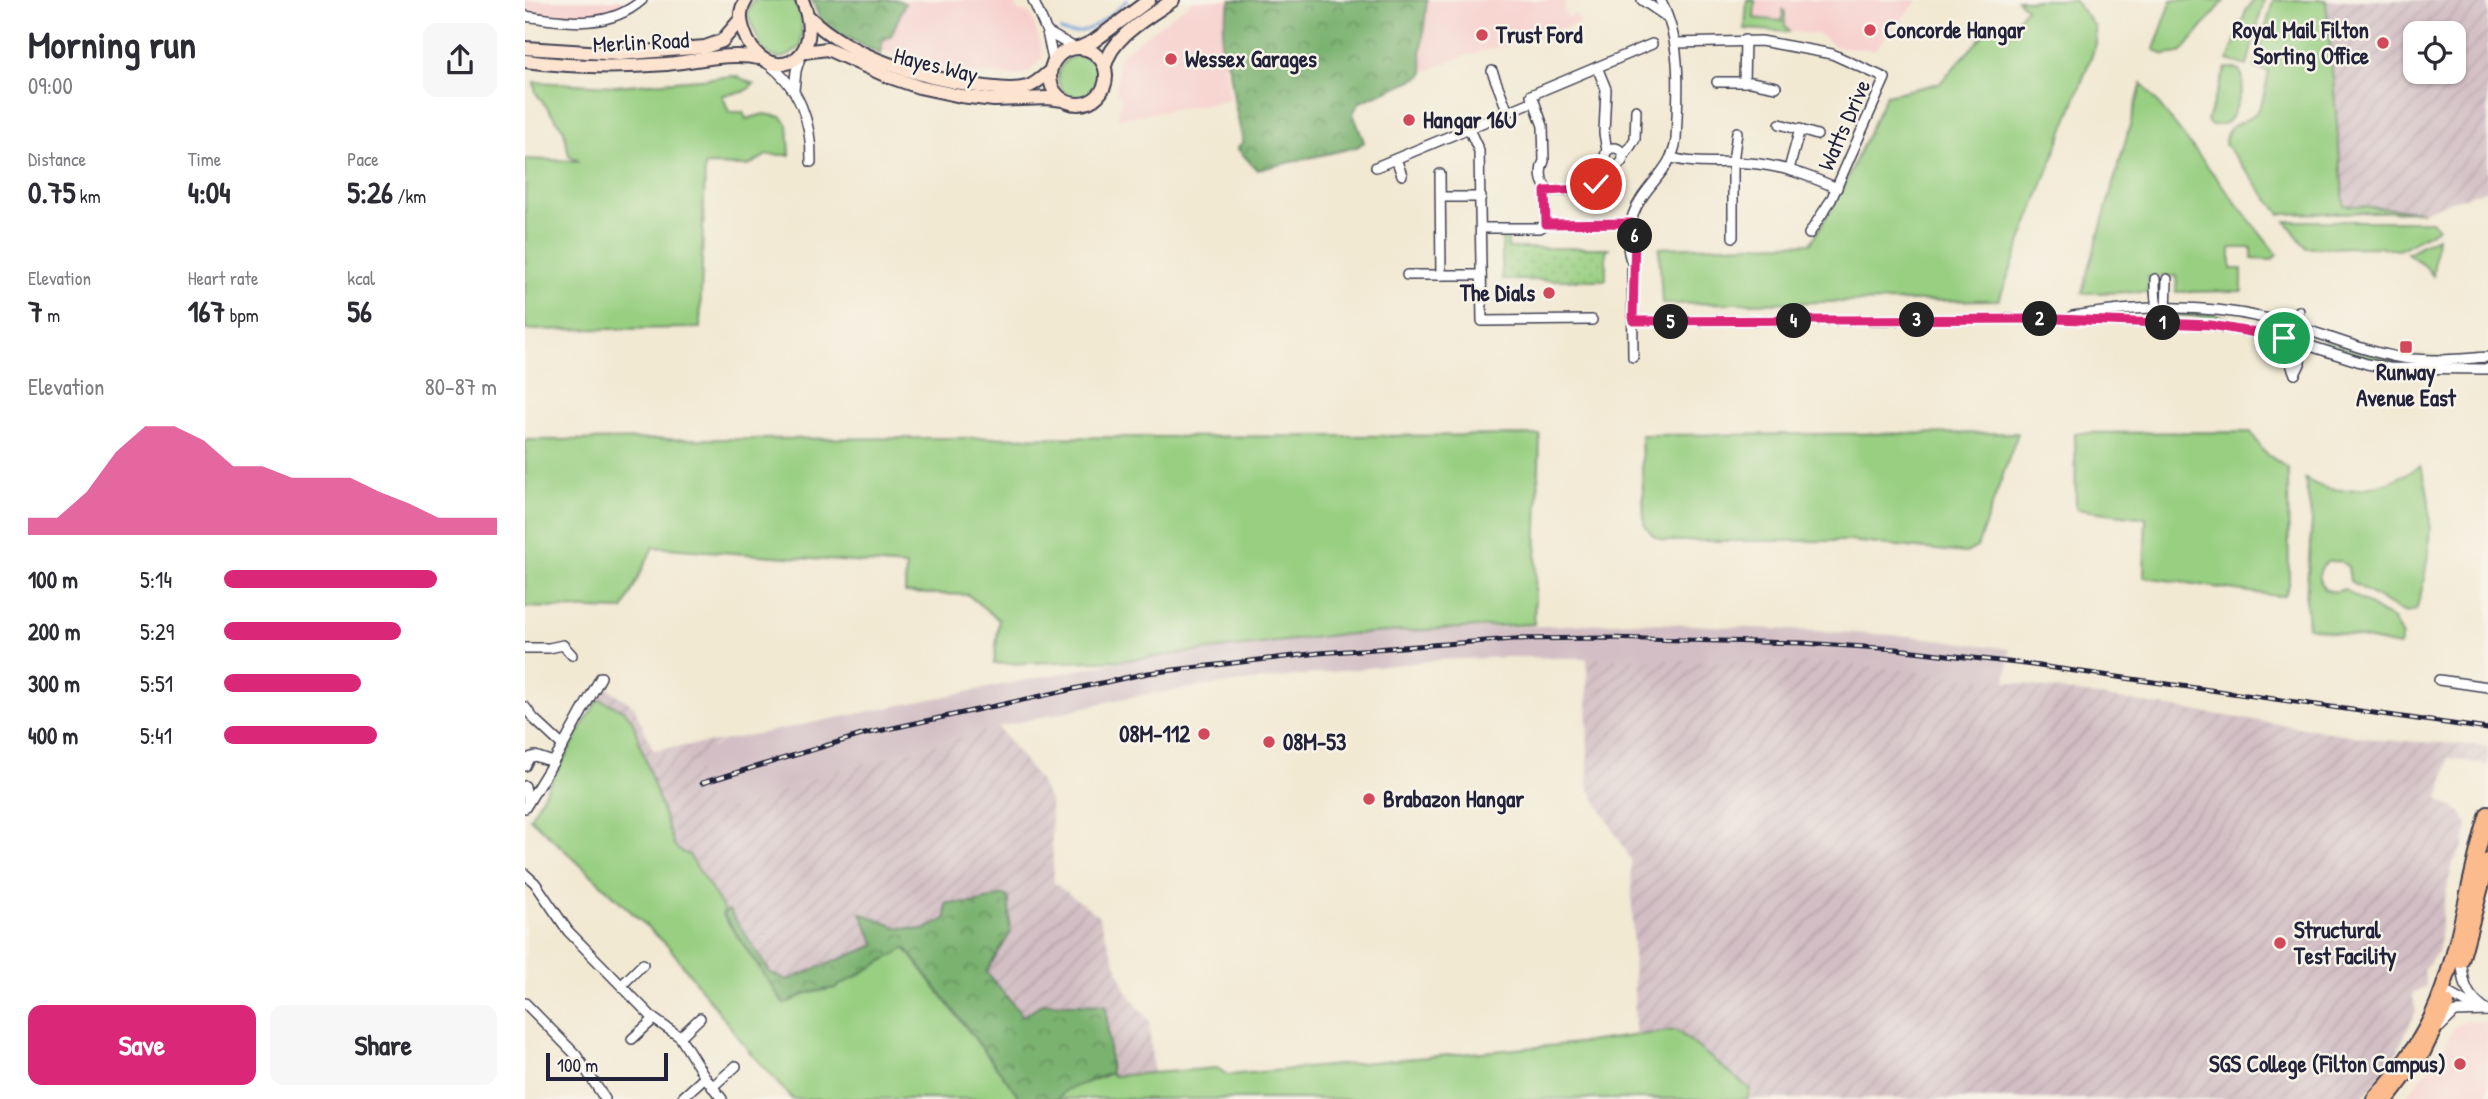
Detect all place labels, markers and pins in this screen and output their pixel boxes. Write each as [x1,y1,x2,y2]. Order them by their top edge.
place label: Concorde Hangar [1884,14,2025,46]
place label: Royal Mail Filton Sorting Office [2232,14,2370,72]
place label: Trust Ford [1495,19,1583,50]
marker: Concorde Hangar [1862,22,1878,38]
marker: Trust Ford [1474,27,1490,43]
marker: Royal Mail Filton Sorting Office [2375,35,2391,51]
place label: Wessex Garages [1185,43,1317,75]
marker: Wessex Garages [1163,51,1179,67]
place label: Hangar 16U [1423,104,1517,136]
marker: Hangar 16U [1401,112,1417,128]
pin [1566,154,1626,214]
pin: 6 [1617,218,1653,254]
place label: The Dials [1459,277,1535,308]
marker: The Dials [1541,285,1557,301]
pin: 3 [1899,302,1935,338]
pin: 2 [2023,302,2057,336]
pin: 5 [1653,304,1689,340]
pin: 4 [1777,304,1811,338]
pin: 1 [2145,306,2181,340]
pin [2254,308,2314,368]
marker: Runway Avenue East [2398,339,2414,355]
place label: Runway Avenue East [2356,356,2457,413]
place label: 08M-112 [1119,718,1190,749]
marker: 08M-112 [1196,726,1212,742]
place label: 08M-53 [1283,726,1346,757]
marker: 08M-53 [1261,734,1277,750]
place label: Brabazon Hangar [1383,783,1524,815]
marker: Brabazon Hangar [1361,791,1377,807]
place label: Structural Test Facility [2293,914,2397,972]
marker: Structural Test Facility [2272,935,2288,951]
place label: SGS College (Filton Campus) [2209,1048,2446,1080]
marker: SGS College (Filton Campus) [2452,1056,2468,1072]

